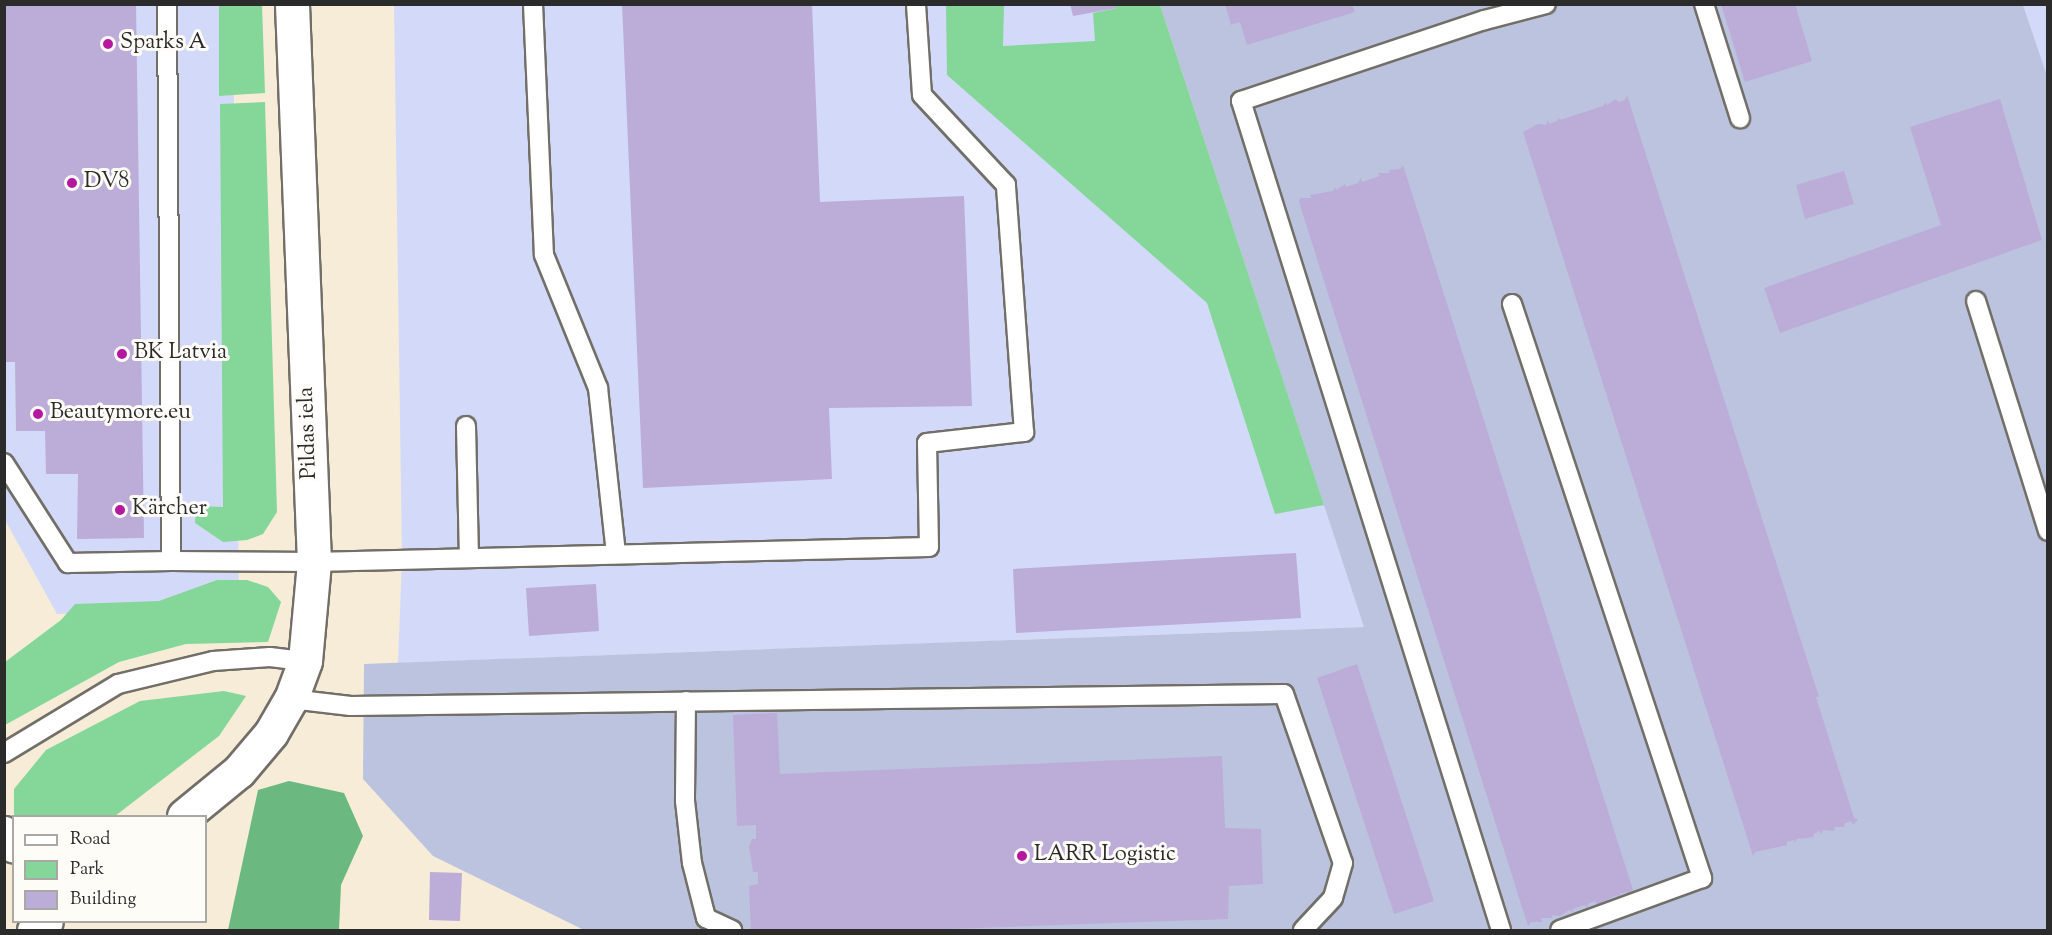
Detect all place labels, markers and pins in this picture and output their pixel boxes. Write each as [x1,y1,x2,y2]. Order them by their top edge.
place label: Sparks A [120,31,206,57]
marker: Sparks A [101,37,115,51]
place label: DV8 [84,170,129,196]
marker: DV8 [65,176,79,190]
place label: BK Latvia [134,341,227,367]
marker: BK Latvia [115,347,129,361]
place label: Beautymore.eu [50,401,191,427]
marker: Beautymore.eu [31,407,45,421]
place label: Kärcher [132,497,207,523]
marker: Kärcher [113,503,127,517]
place label: LARR Logistic [1034,843,1176,869]
marker: LARR Logistic [1015,849,1029,863]

